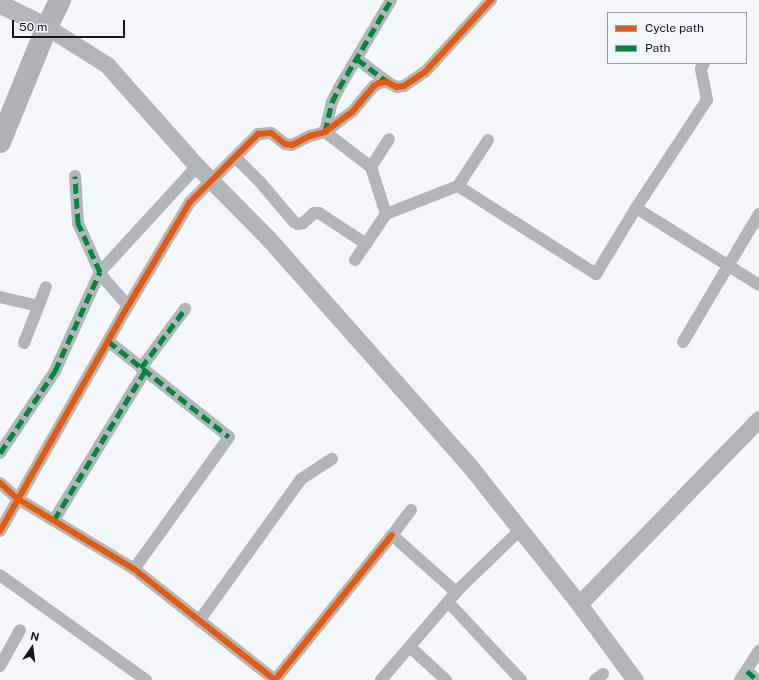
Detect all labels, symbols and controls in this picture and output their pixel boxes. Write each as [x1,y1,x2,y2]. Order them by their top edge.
scale bar [14,12,127,38]
legend [607,12,747,64]
text: 50 m [19,20,47,34]
text: Cycle path [645,21,704,35]
text: Path [645,41,671,55]
north arrow [12,628,52,668]
text: N [29,629,41,643]

